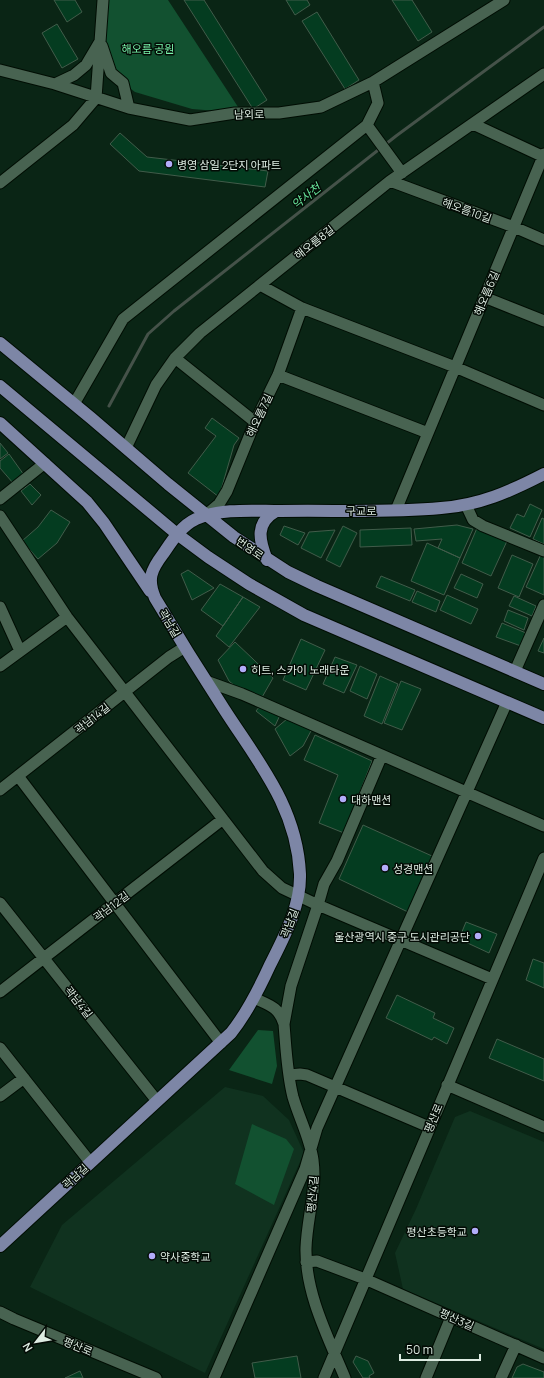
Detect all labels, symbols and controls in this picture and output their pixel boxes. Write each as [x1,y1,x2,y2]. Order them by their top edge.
park label: 해오름 공원 [122,41,174,56]
street label: 남외로 [234,106,264,122]
place label: 병영 삼일 2단지 아파트 [177,157,281,172]
marker: 병영 삼일 2단지 아파트 [164,159,174,169]
water label: 약사천 [288,178,326,213]
street label: 해오름10길 [440,194,494,226]
street label: 해오름8길 [291,222,337,262]
street label: 해오름6길 [470,268,502,318]
street label: 해오름7길 [242,391,276,439]
street label: 구교로 [346,503,376,518]
street label: 번영로 [233,533,267,563]
street label: 곽남길 [156,606,184,640]
place label: 히트, 스카이 노래타운 [251,662,349,677]
marker: 히트, 스카이 노래타운 [238,664,248,674]
street label: 곽남14길 [71,699,113,737]
place label: 대하맨션 [351,792,391,807]
marker: 대하맨션 [338,794,348,804]
place label: 성경맨션 [393,861,433,876]
marker: 성경맨션 [380,863,390,873]
street label: 곽남12길 [90,888,132,924]
street label: 곽남길 [277,906,301,940]
place label: 울산광역시 중구 도시관리공단 [334,929,470,944]
marker: 울산광역시 중구 도시관리공단 [473,931,483,941]
street label: 곽남4길 [62,983,96,1021]
street label: 평산로 [420,1101,446,1135]
street label: 곽남길 [59,1160,91,1192]
street label: 평산4길 [303,1175,321,1213]
place label: 평산초등학교 [406,1224,467,1239]
marker: 평산초등학교 [470,1226,480,1236]
place label: 약사중학교 [160,1249,211,1264]
marker: 약사중학교 [147,1251,157,1261]
street label: 평산3길 [437,1305,477,1333]
north arrow [16,1322,56,1362]
street label: 평산로 [61,1333,95,1359]
scale bar [400,1336,480,1362]
text: N [18,1340,35,1355]
text: 50 m [406,1341,433,1358]

